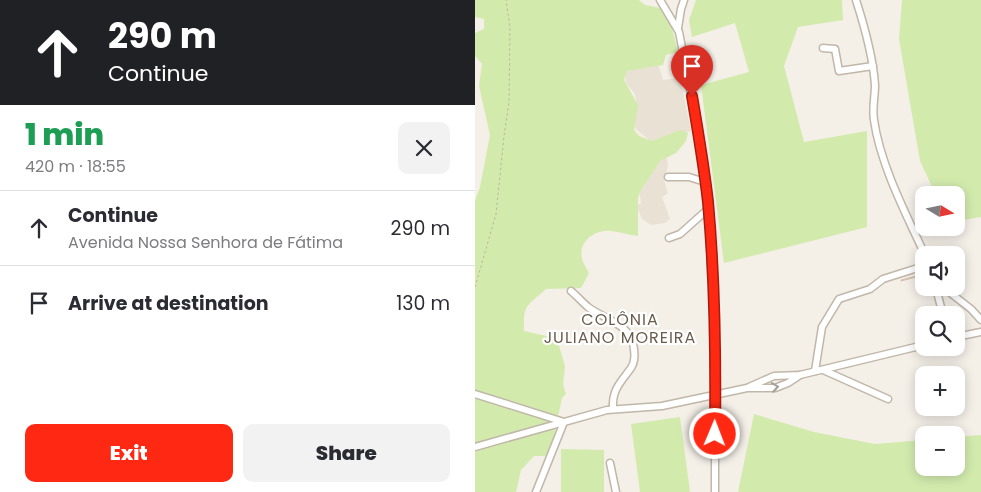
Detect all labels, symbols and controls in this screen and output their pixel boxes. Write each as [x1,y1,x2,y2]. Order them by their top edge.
text: 290 m [108,11,217,60]
icon: ahead [25,20,90,85]
pin [671,45,713,96]
icon: arrive [678,52,706,80]
text: Continue [108,58,208,89]
text: 1 min [25,113,104,156]
button: close [398,122,450,174]
text: 420 m · 18:55 [25,155,126,178]
north arrow [915,186,965,236]
map controls [915,186,965,476]
text: Continue [68,202,158,229]
icon: ahead [25,214,53,242]
text: 290 m [391,215,450,242]
text: Avenida Nossa Senhora de Fátima [68,231,343,254]
button: sound [915,246,965,296]
icon: arrive [25,289,53,317]
text: Arrive at destination [68,290,269,317]
text: 130 m [396,290,450,317]
button: search [915,306,965,356]
district label: COLÔNIA JULIANO MOREIRA [544,308,696,349]
button: + [915,366,965,416]
one-way arrow [772,382,780,393]
position arrow [688,407,740,459]
button: Exit [25,424,233,482]
button: Share [243,424,450,482]
button: − [915,426,965,476]

